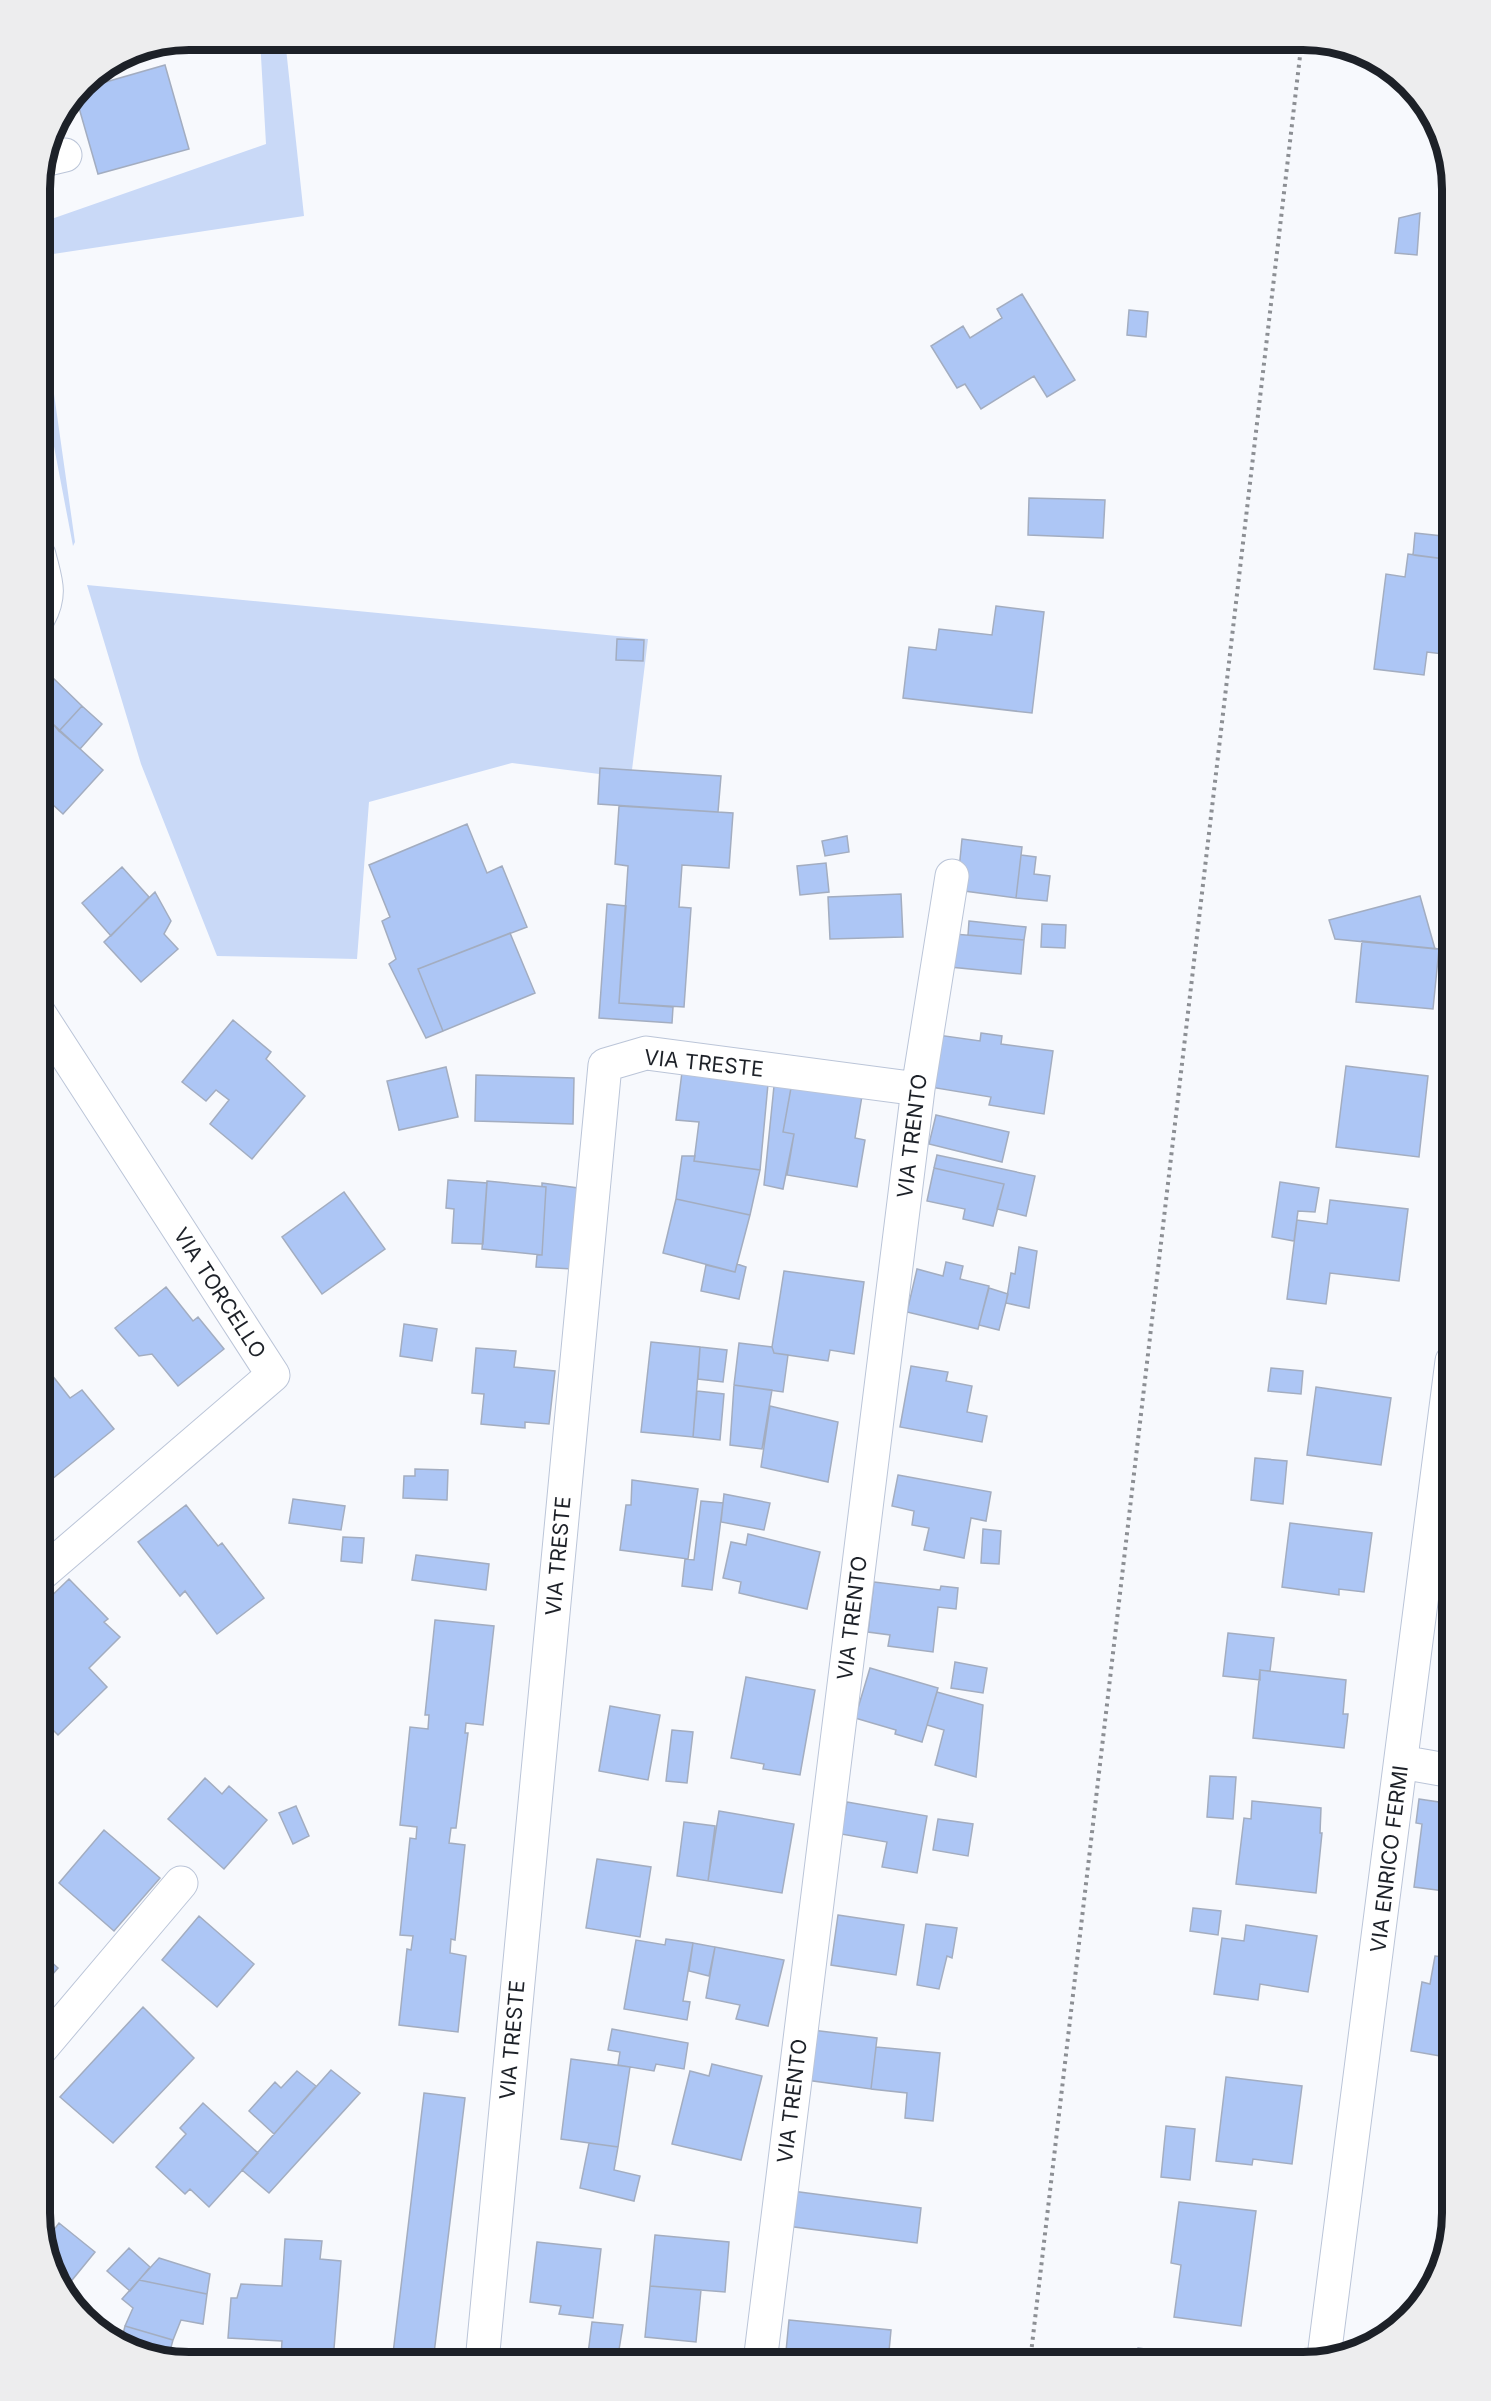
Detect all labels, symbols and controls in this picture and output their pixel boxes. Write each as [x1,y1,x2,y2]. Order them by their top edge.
street label: VIA TRESTE [643,1044,765,1082]
street label: VIA TRENTO [892,1072,932,1200]
street label: VIA TORCELLO [169,1223,271,1363]
street label: VIA TRESTE [540,1495,576,1617]
street label: VIA TRENTO [832,1554,872,1682]
street label: VIA ENRICO FERMI [1365,1764,1413,1954]
street label: VIA TRESTE [494,1979,530,2101]
street label: VIA TRENTO [772,2037,812,2165]

